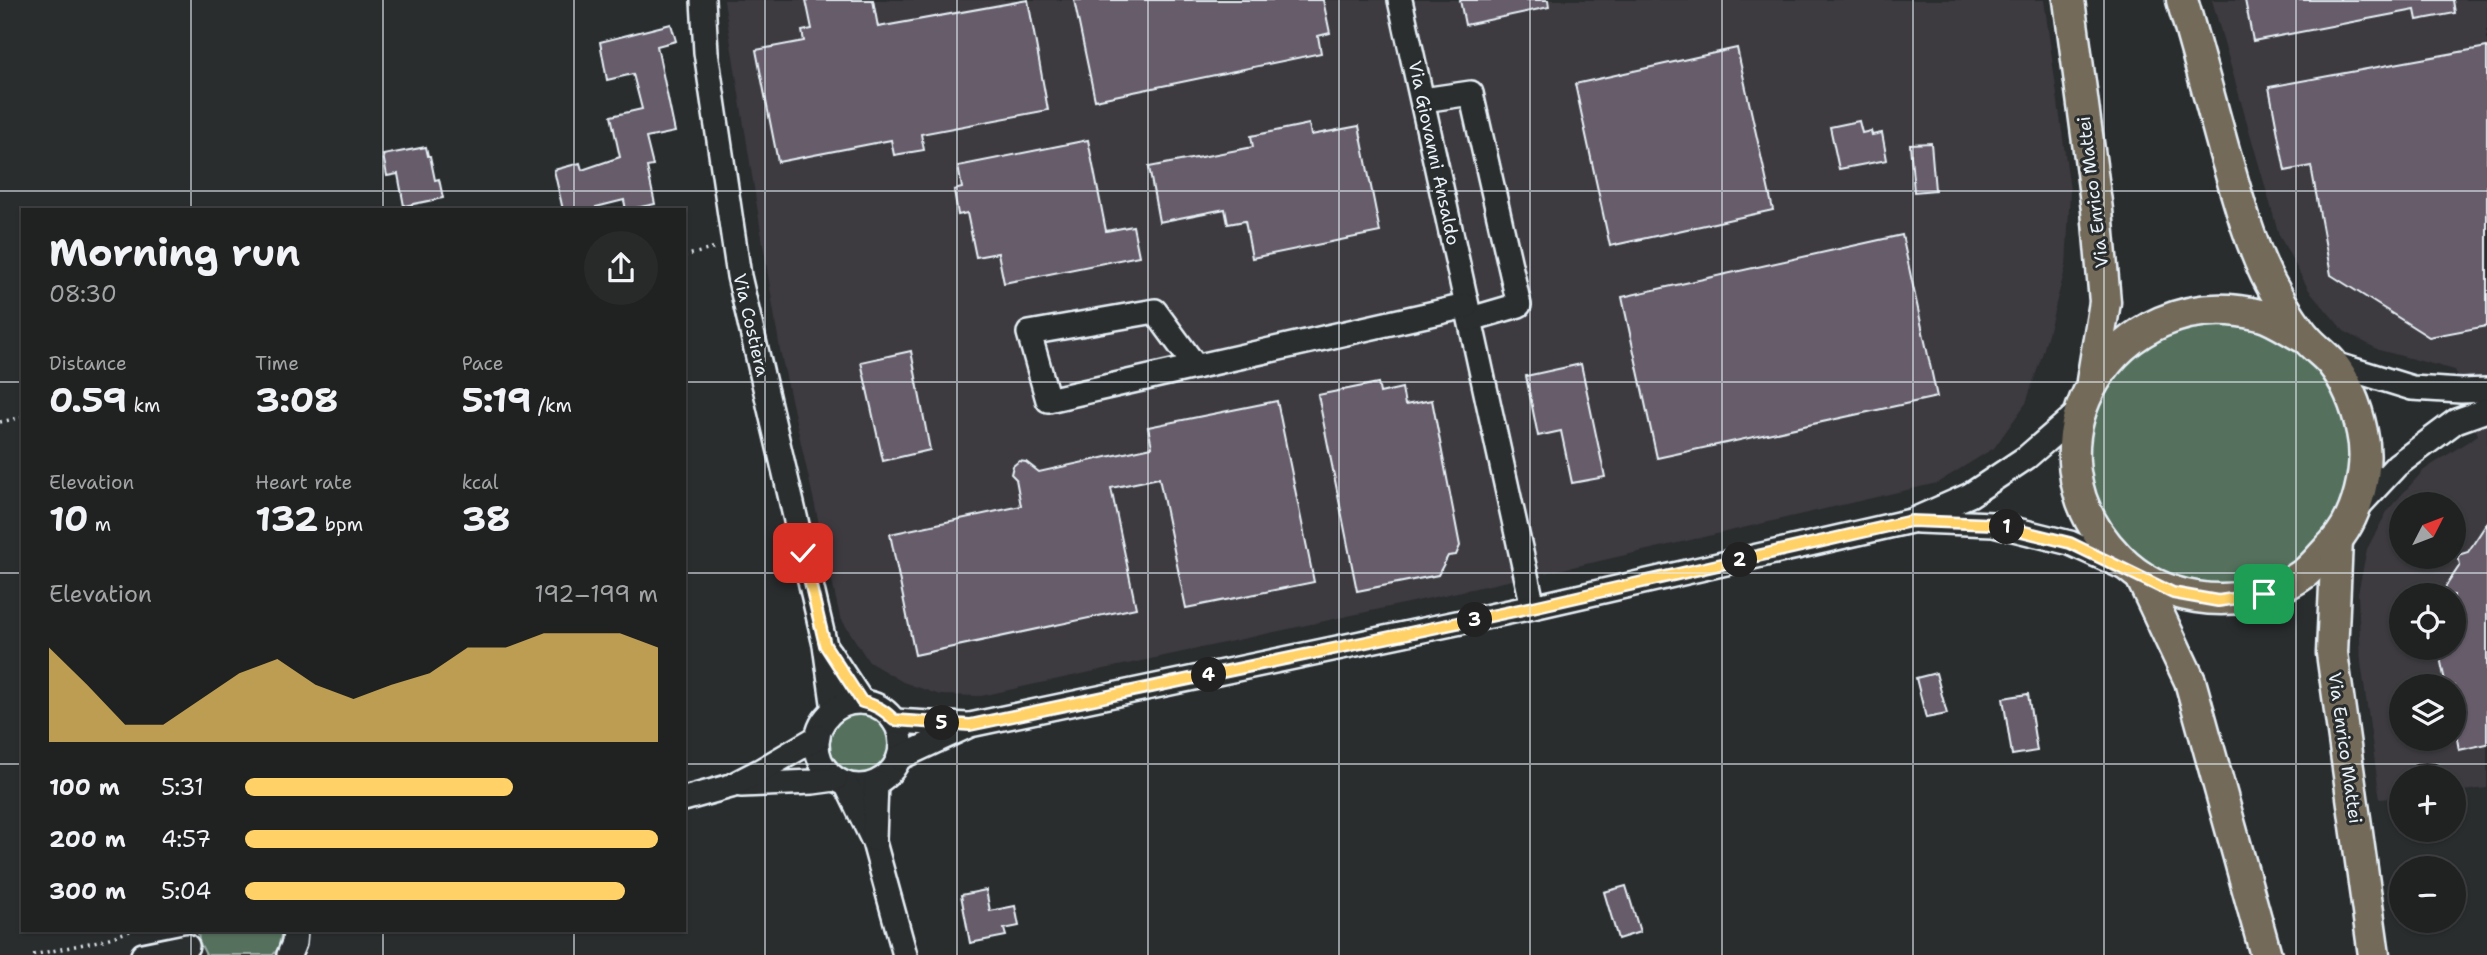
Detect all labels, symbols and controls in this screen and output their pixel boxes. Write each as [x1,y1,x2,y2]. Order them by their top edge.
street label: Via Giovanni Ansaldo [1403,59,1465,247]
street label: Via Enrico Mattei [2072,115,2114,269]
text: Morning run [49,227,300,278]
button: share [584,231,658,305]
street label: Via Costiera [728,271,774,379]
text: 08:30 [49,279,117,309]
text: Distance [49,351,127,376]
text: Time [255,351,299,376]
text: Pace [462,351,503,376]
text: 0.59 [49,376,127,423]
text: 3:08 [255,376,339,423]
text: 5:19 [462,376,532,423]
text: km [127,393,160,418]
text: /km [532,393,572,418]
text: Elevation [49,470,134,495]
text: Heart rate [255,470,352,495]
text: kcal [462,470,499,495]
north arrow [2389,492,2466,569]
map controls [2389,492,2466,933]
text: 10 [49,495,88,542]
text: 132 [255,495,318,542]
text: 38 [462,495,510,542]
pin: 1 [1990,510,2024,544]
text: m [88,512,111,537]
text: bpm [318,512,363,537]
text: 1 [2002,514,2011,539]
pin [773,523,833,583]
icon: check [784,534,822,572]
pin: 2 [1722,542,1758,578]
text: 2 [1733,547,1746,572]
pin [2234,564,2294,624]
icon: arrive [2245,575,2283,613]
text: Elevation [49,579,152,609]
text: 192–199 m [534,579,658,609]
button: locate [2389,583,2466,660]
pin: 3 [1458,602,1492,638]
text: 3 [1468,607,1481,632]
pin: 4 [1192,658,1226,692]
text: 4 [1202,662,1215,687]
street label: Via Enrico Mattei [2323,671,2367,825]
button: layers [2389,674,2466,751]
pin: 5 [925,706,960,740]
text: 5 [936,710,947,735]
button: + [2389,765,2466,842]
text: 100 m [49,772,120,802]
text: 5:31 [161,772,204,802]
text: 200 m [49,824,126,854]
text: 4:57 [161,824,211,854]
button: − [2389,856,2466,933]
text: 300 m [49,876,126,906]
text: 5:04 [161,876,211,906]

